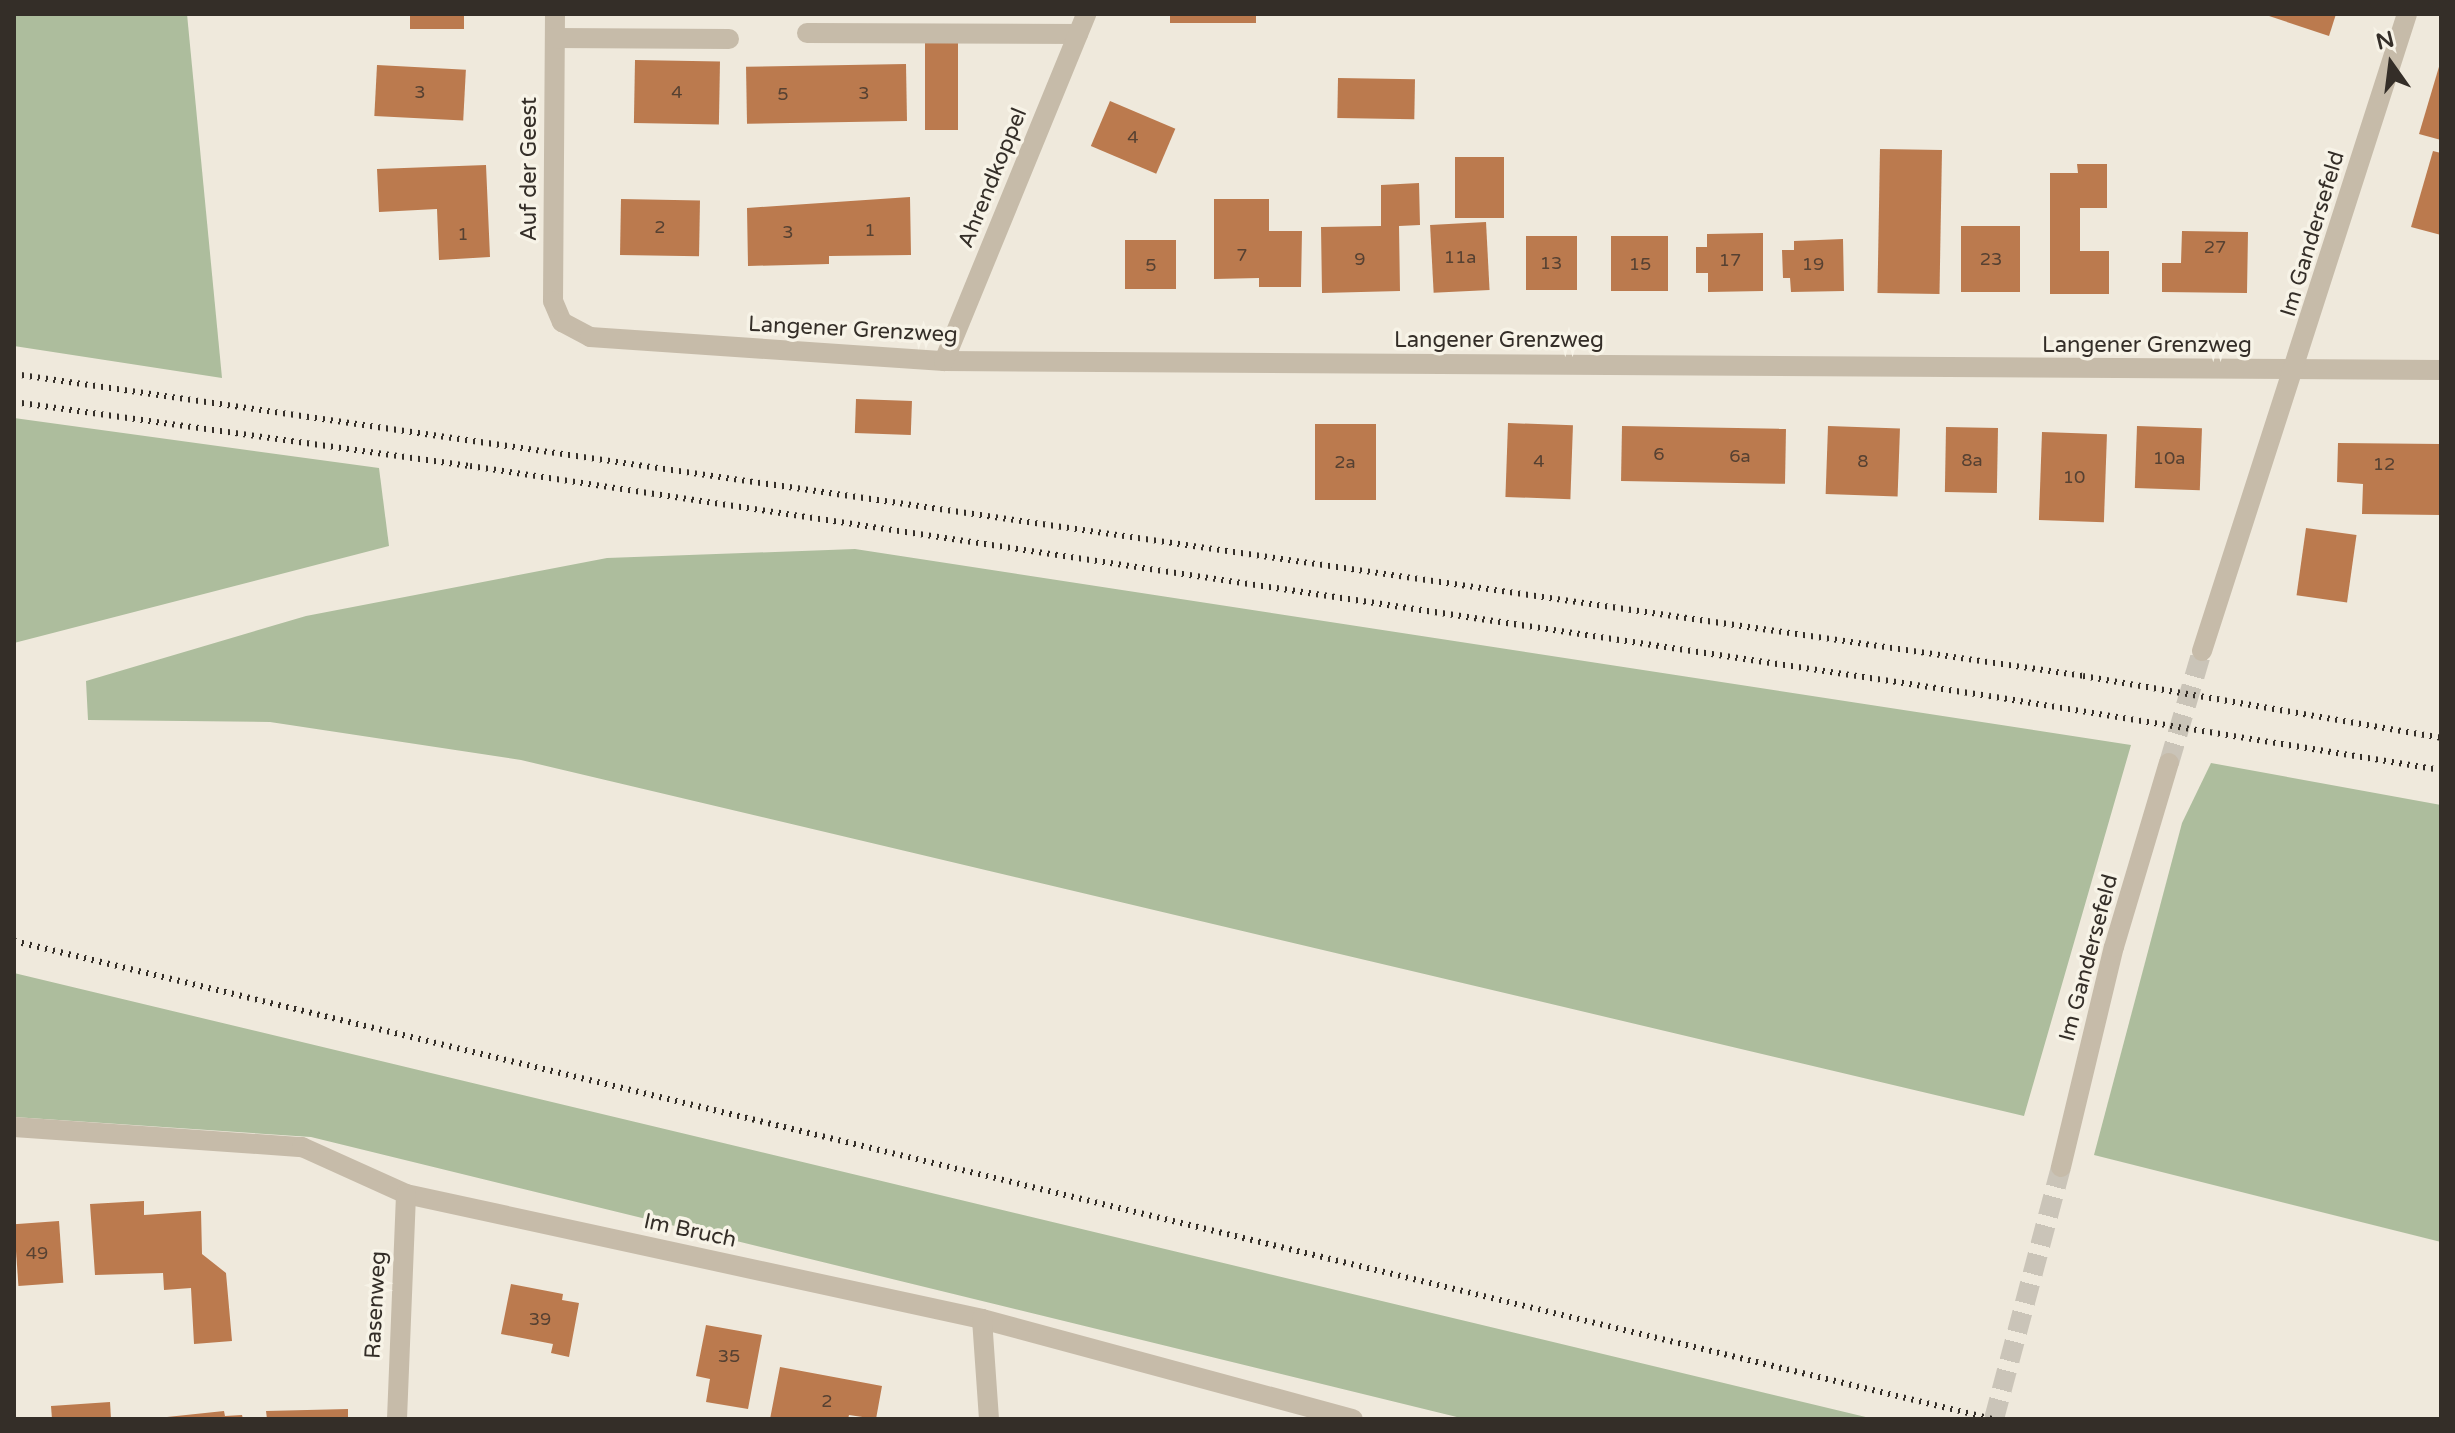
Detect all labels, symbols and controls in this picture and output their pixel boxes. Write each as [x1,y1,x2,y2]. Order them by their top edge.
north arrow [2351,24,2431,104]
text: N [2373,26,2397,55]
house number: 3 [414,81,426,103]
house number: 4 [671,81,683,103]
house number: 3 [858,82,870,104]
house number: 5 [777,83,789,105]
street label: Auf der Geest [517,97,543,241]
street label: Ahrendkoppel [953,104,1033,252]
house number: 4 [1127,126,1139,148]
street label: Im Gandersefeld [2275,148,2351,320]
house number: 2 [654,216,666,238]
house number: 1 [864,219,876,241]
house number: 3 [782,221,794,243]
house number: 1 [457,223,469,245]
house number: 27 [2204,236,2226,258]
house number: 7 [1236,244,1248,266]
house number: 11a [1444,246,1476,268]
house number: 9 [1354,248,1366,270]
house number: 23 [1980,248,2002,270]
house number: 17 [1719,249,1741,271]
house number: 13 [1540,252,1562,274]
house number: 15 [1629,253,1651,275]
house number: 19 [1802,253,1824,275]
house number: 5 [1145,254,1157,276]
street label: Langener Grenzweg [747,311,959,349]
street label: Langener Grenzweg [1394,328,1604,354]
street label: Langener Grenzweg [2042,333,2252,359]
house number: 6 [1653,443,1665,465]
house number: 6a [1729,445,1751,467]
house number: 10a [2153,447,2185,469]
house number: 8a [1961,449,1983,471]
house number: 4 [1533,450,1545,472]
house number: 8 [1857,450,1869,472]
house number: 2a [1334,451,1356,473]
house number: 12 [2373,453,2395,475]
house number: 10 [2063,466,2085,488]
street label: Im Gandersefeld [2054,872,2124,1044]
street label: Im Bruch [641,1208,739,1254]
house number: 49 [26,1242,48,1264]
street label: Rasenweg [360,1250,392,1360]
house number: 39 [529,1308,551,1330]
house number: 35 [718,1345,740,1367]
house number: 2 [821,1390,833,1412]

